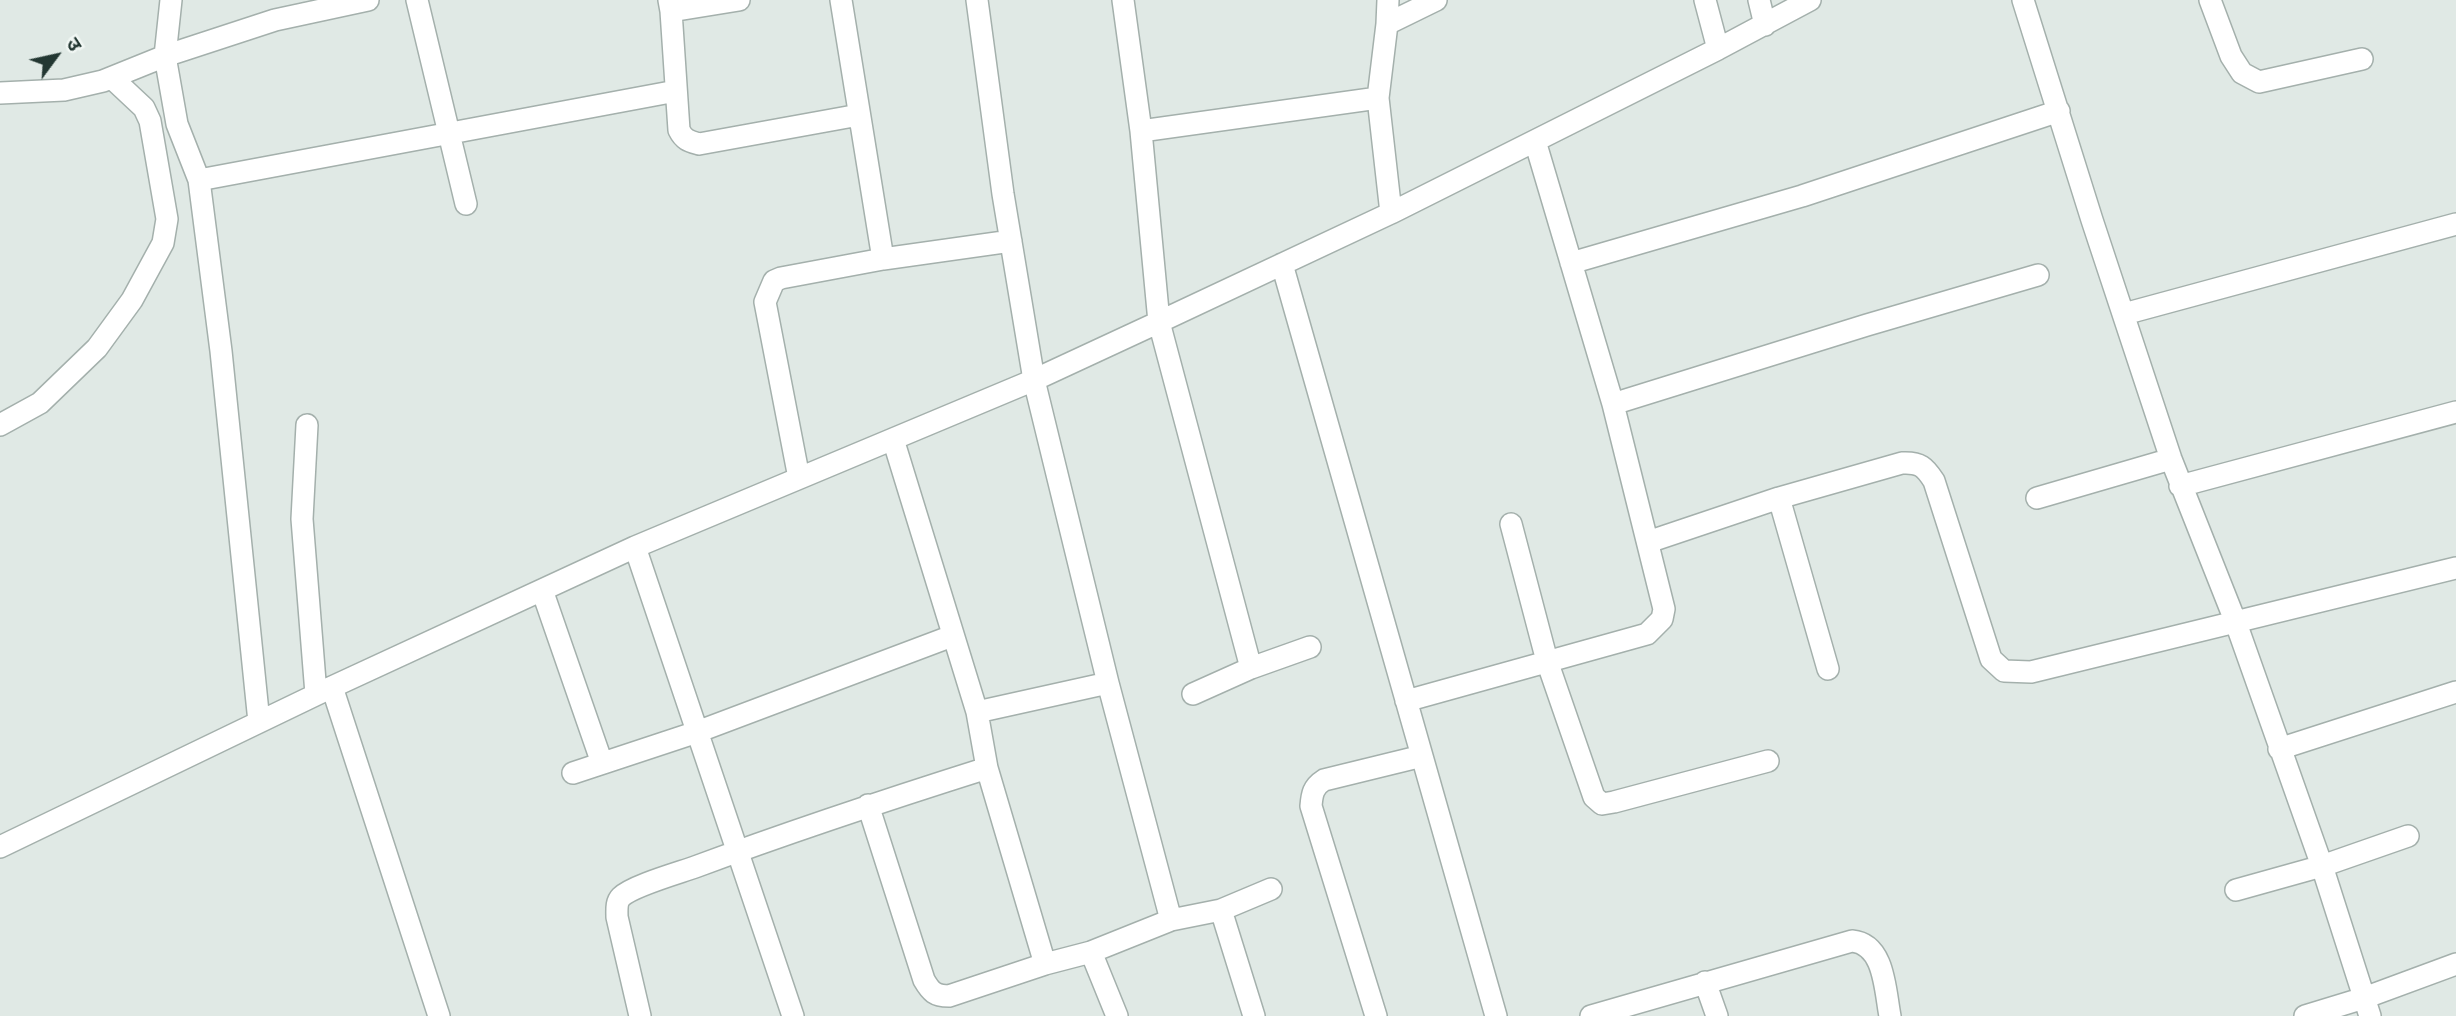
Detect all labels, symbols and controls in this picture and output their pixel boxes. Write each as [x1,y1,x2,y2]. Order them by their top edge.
north arrow [21,21,91,91]
text: उ [61,33,87,55]

